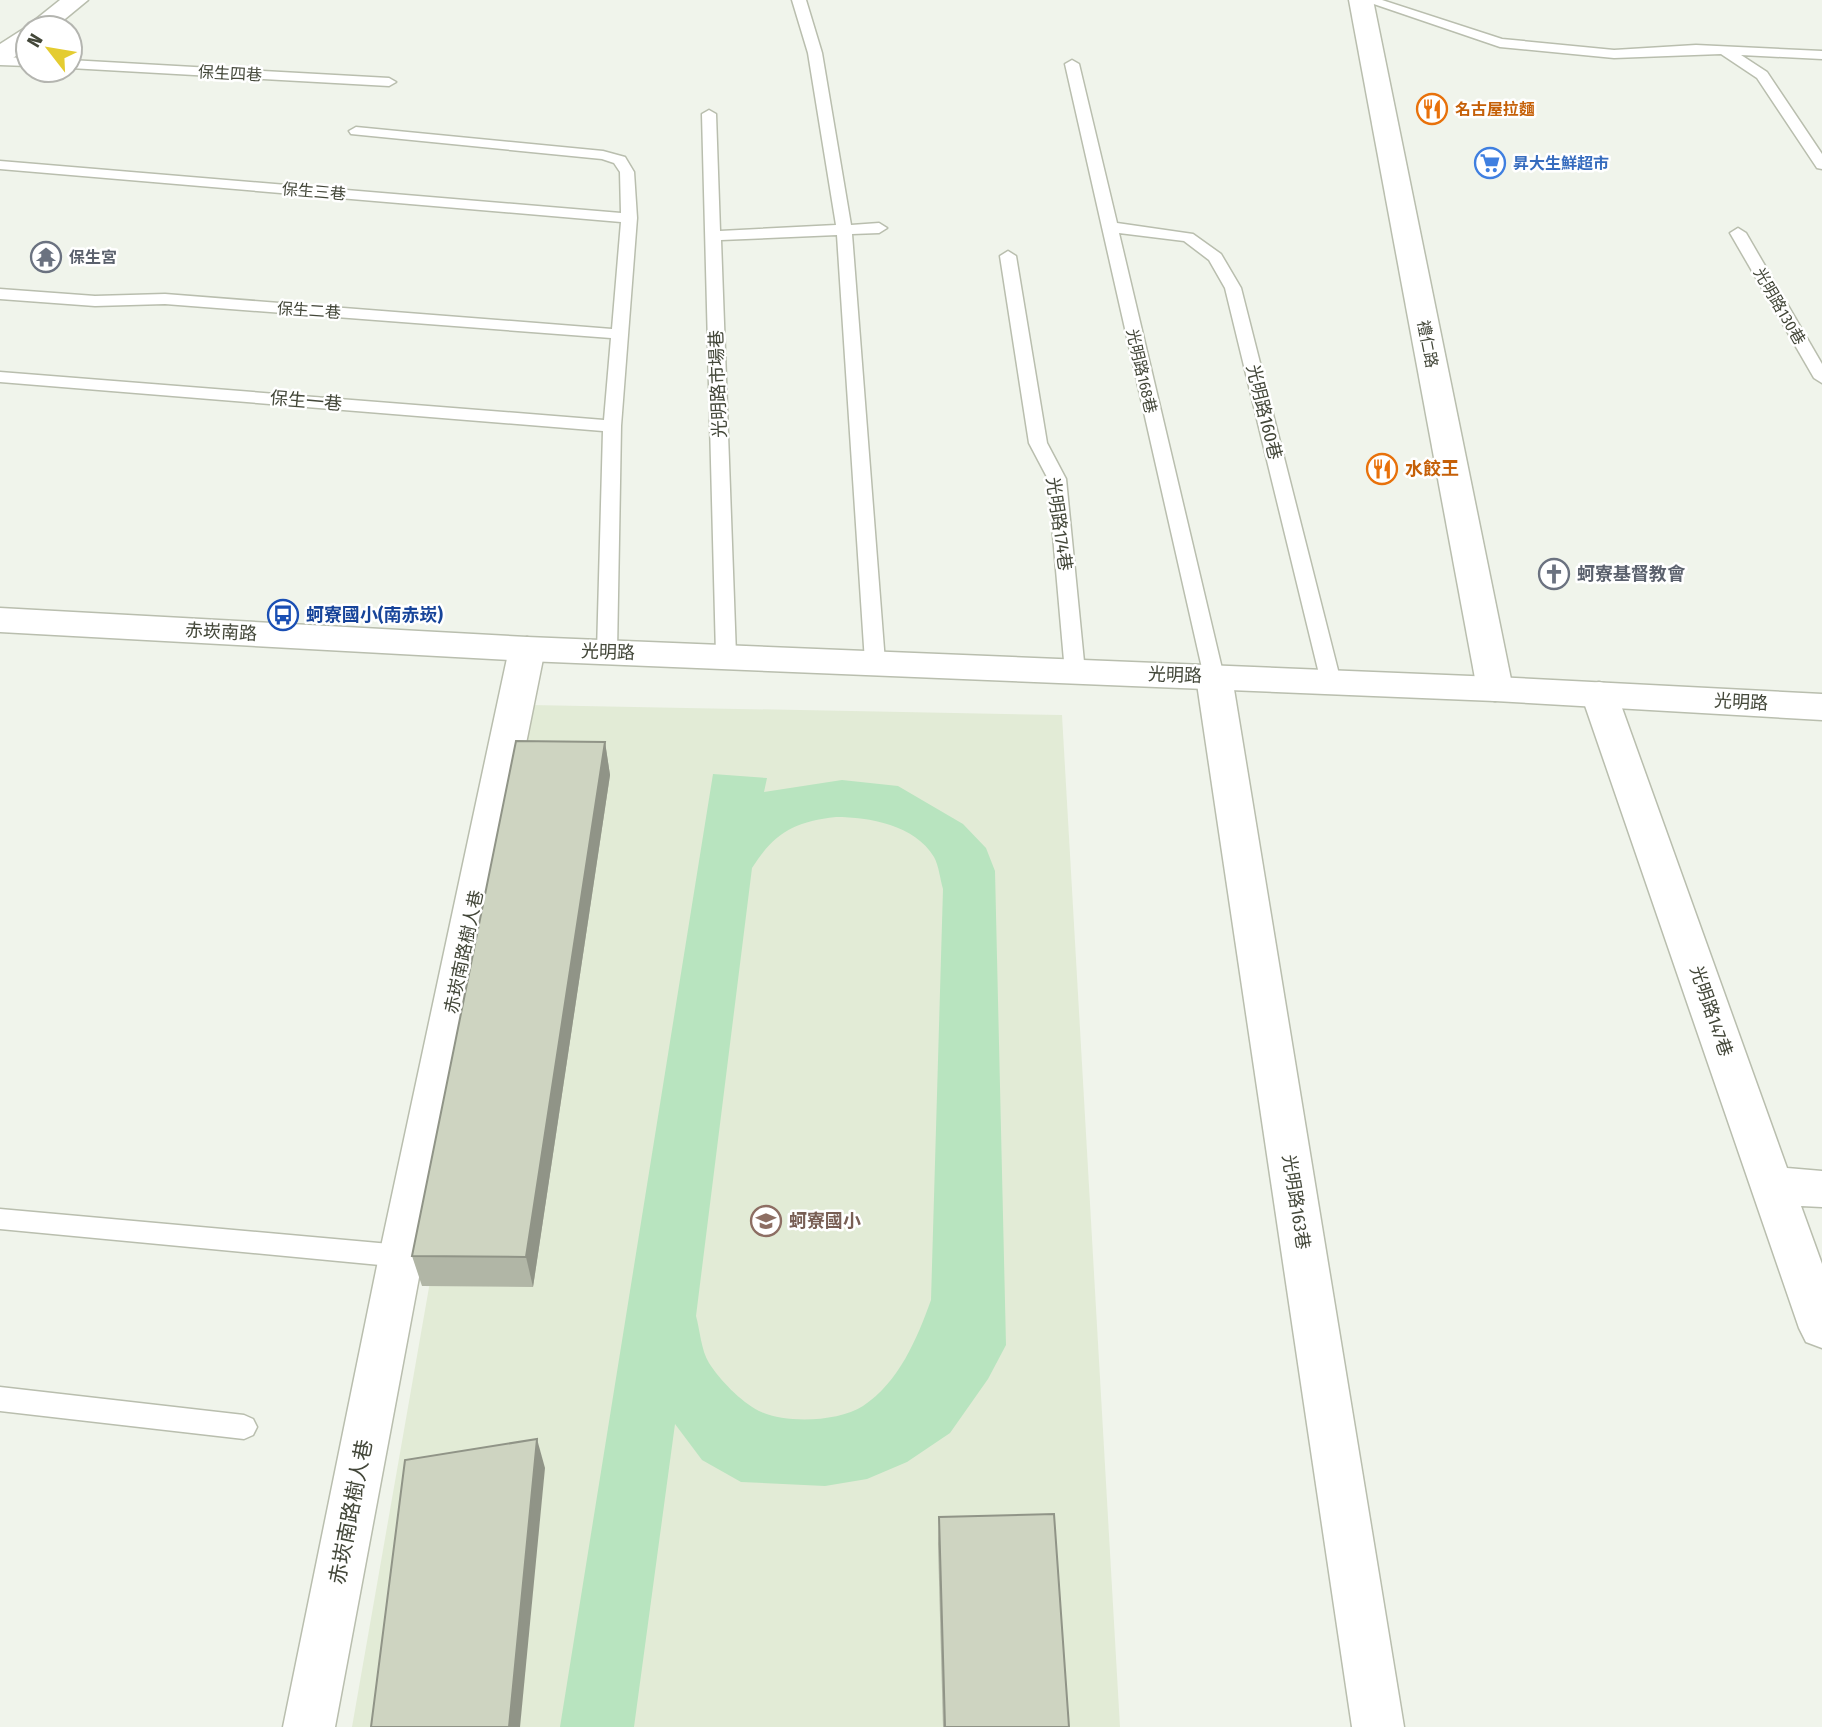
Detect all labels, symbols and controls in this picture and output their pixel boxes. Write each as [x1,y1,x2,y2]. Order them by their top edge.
north arrow [14,14,84,84]
text: N [22,30,48,51]
street label: 保生四巷 [198,62,262,85]
restaurant icon: 名古屋拉麵 [1415,92,1449,126]
place label: 名古屋拉麵 [1455,100,1535,119]
supermarket icon: 昇大生鮮超市 [1473,146,1507,180]
place label: 昇大生鮮超市 [1513,154,1609,173]
street label: 保生三巷 [281,179,347,204]
temple icon: 保生宮 [29,240,63,274]
place label: 保生宮 [69,248,117,267]
street label: 光明路130巷 [1750,264,1809,348]
street label: 保生二巷 [276,299,342,322]
street label: 禮仁路 [1414,319,1441,369]
street label: 光明路168巷 [1123,327,1160,415]
street label: 光明路市場巷 [705,330,731,438]
street label: 光明路160巷 [1242,362,1286,462]
street label: 保生一巷 [269,387,343,415]
restaurant icon: 水餃王 [1365,452,1399,486]
place label: 水餃王 [1405,458,1459,480]
street label: 光明路174巷 [1042,476,1076,572]
church icon: 蚵寮基督教會 [1537,557,1571,591]
place label: 蚵寮基督教會 [1577,563,1686,585]
bus stop icon: 蚵寮國小(南赤崁) [266,598,300,632]
place label: 蚵寮國小(南赤崁) [306,604,443,626]
street label: 赤崁南路 [184,619,258,645]
street label: 光明路 [581,640,635,664]
street label: 光明路 [1148,663,1202,687]
street label: 光明路 [1713,690,1769,714]
street label: 赤崁南路樹人巷 [440,888,488,1016]
street label: 光明路147巷 [1685,963,1737,1059]
street label: 光明路163巷 [1278,1153,1314,1251]
school or university icon: 蚵寮國小 [749,1204,783,1238]
place label: 蚵寮國小 [789,1210,861,1232]
street label: 赤崁南路樹人巷 [324,1437,378,1587]

